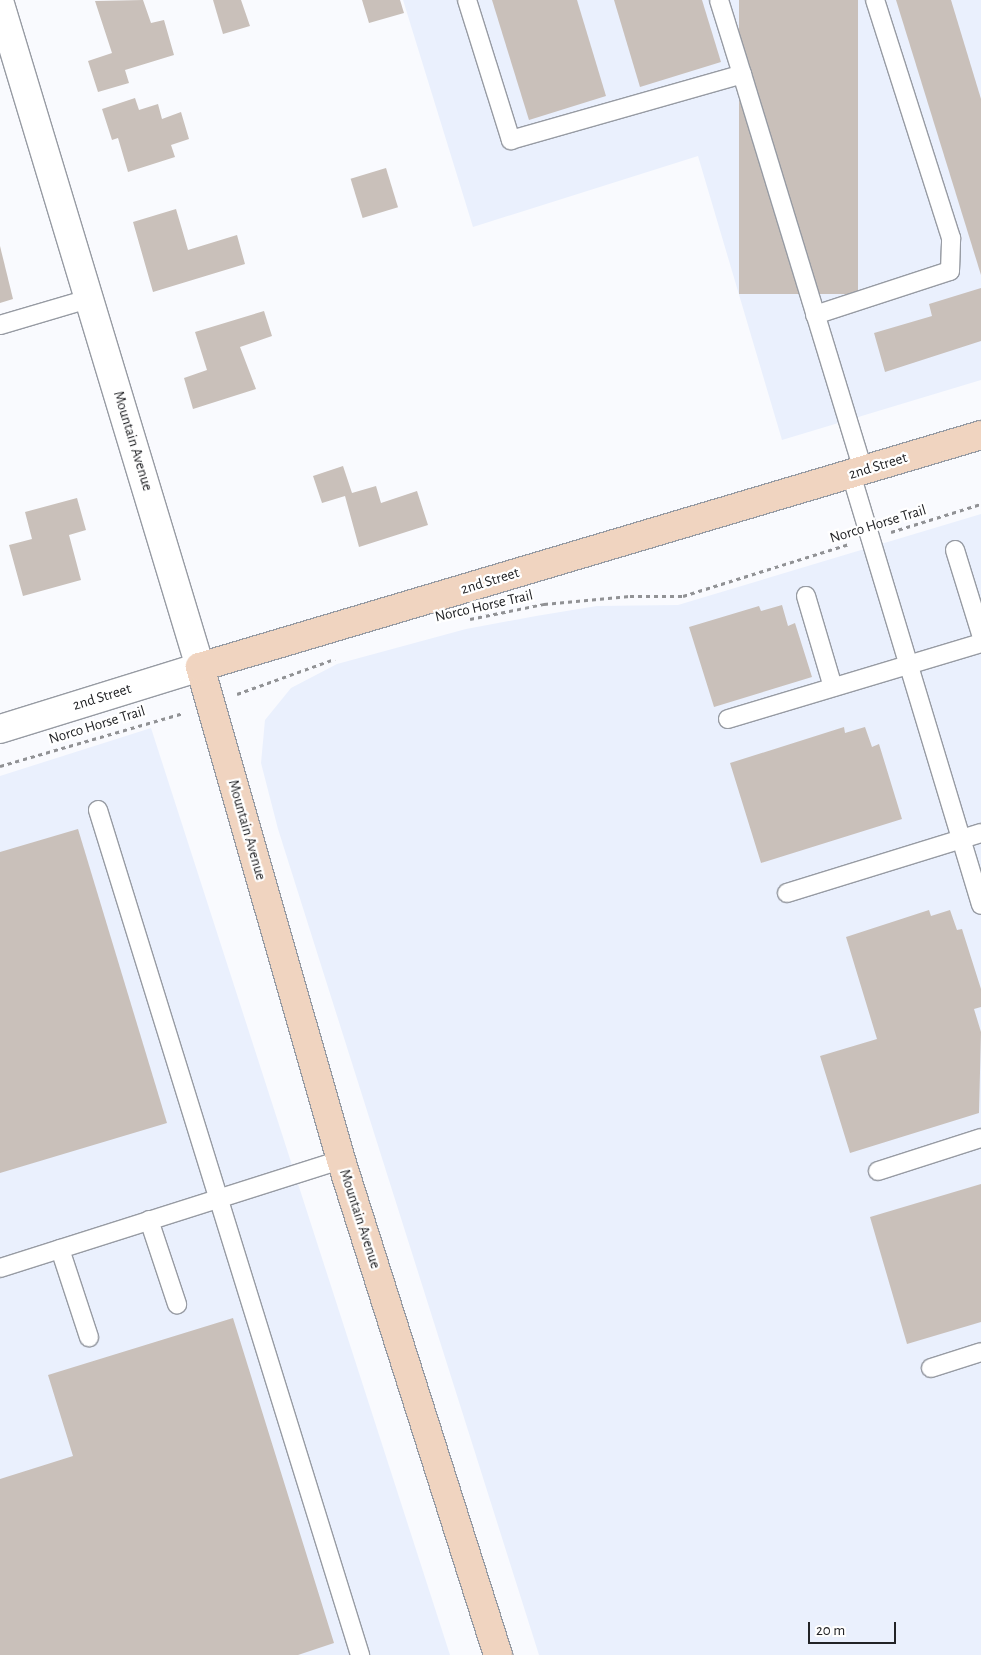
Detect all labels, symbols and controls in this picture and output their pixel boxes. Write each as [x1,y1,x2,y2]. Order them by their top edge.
street label: Mountain Avenue [109,389,157,493]
street label: 2nd Street [847,449,909,483]
street label: Norco Horse Trail [828,501,928,547]
street label: 2nd Street [459,564,521,598]
street label: Norco Horse Trail [433,586,535,626]
street label: 2nd Street [71,680,133,714]
street label: Norco Horse Trail [47,702,147,748]
street label: Mountain Avenue [224,778,270,882]
street label: Mountain Avenue [335,1167,385,1271]
scale bar [811,1612,898,1644]
text: 20 m [816,1623,845,1638]

